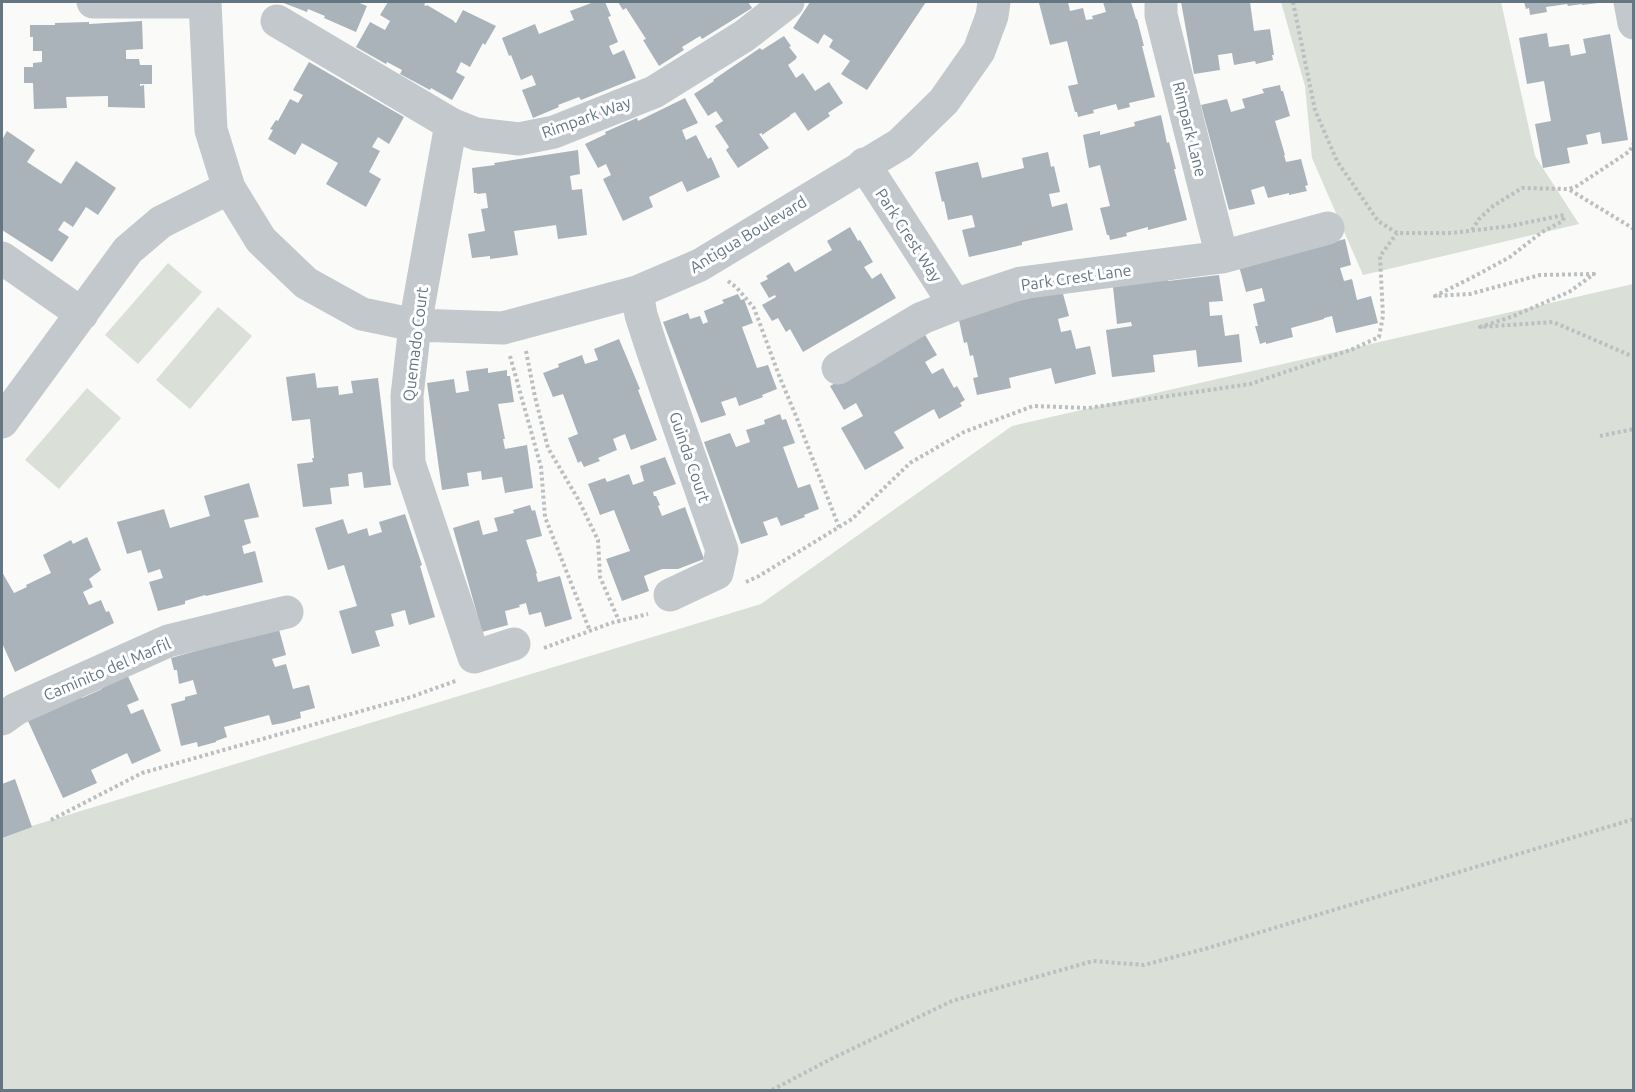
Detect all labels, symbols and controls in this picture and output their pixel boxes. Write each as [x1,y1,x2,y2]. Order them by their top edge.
street label: Rimpark Lane [1169,80,1211,178]
street label: Rimpark Way [539,92,633,141]
street label: Park Crest Way [872,185,946,285]
street label: Antigua Boulevard [686,192,810,276]
street label: Park Crest Lane [1020,260,1132,294]
street label: Quemado Court [399,285,431,402]
street label: Guinda Court [666,409,714,505]
street label: Caminito del Marfil [41,634,173,704]

